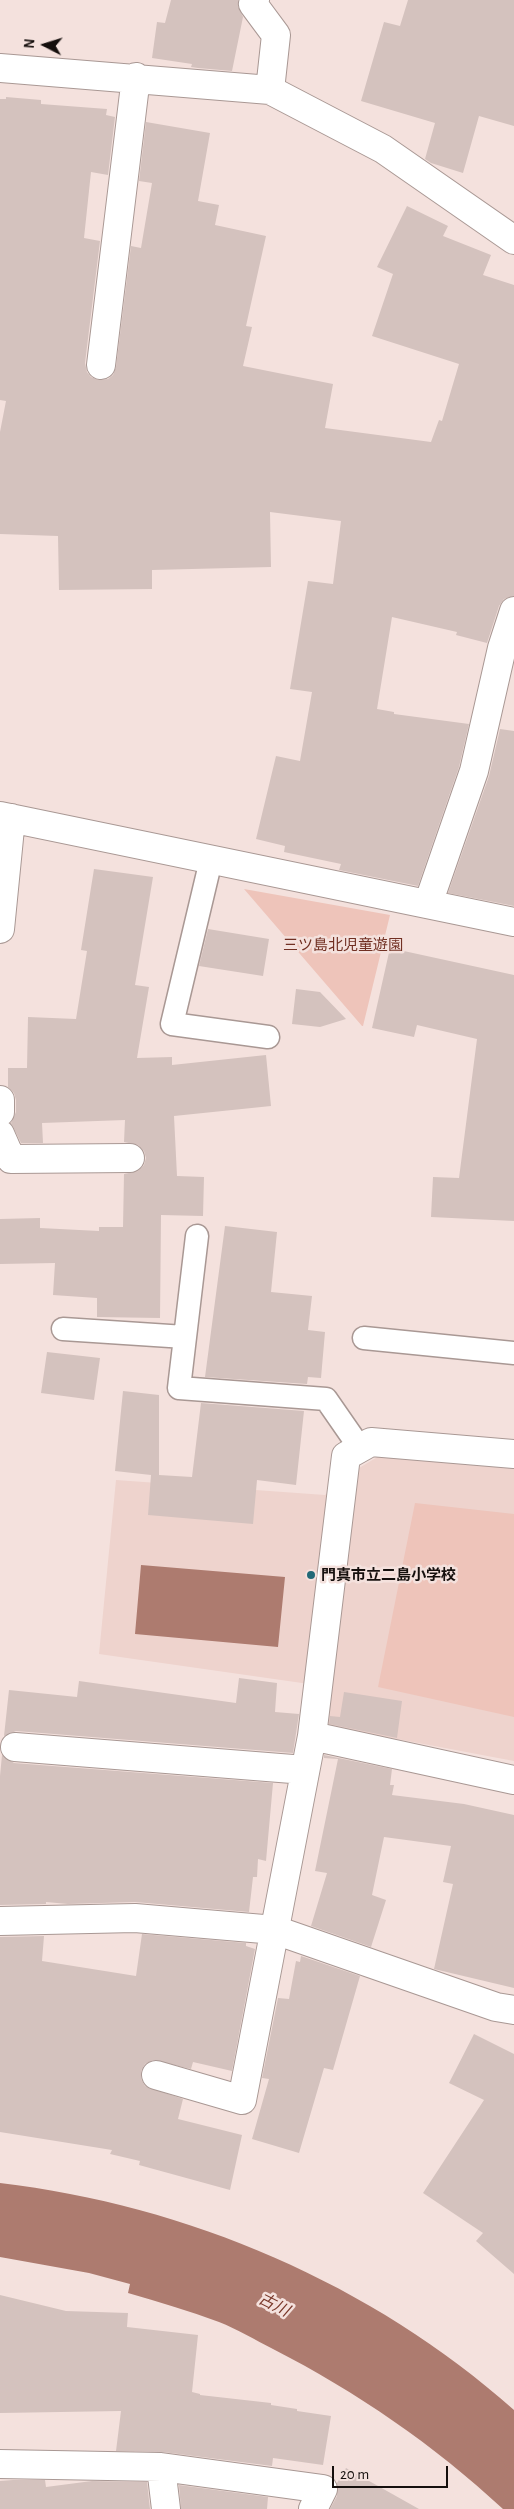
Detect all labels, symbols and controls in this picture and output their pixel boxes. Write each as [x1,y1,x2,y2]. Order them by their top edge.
north arrow [20,20,70,70]
text: N [23,38,37,49]
park label: 三ツ島北児童遊園 [283,936,403,954]
place label: 門真市立二島小学校 [321,1566,456,1584]
marker: 門真市立二島小学校 [305,1569,317,1581]
water label: 古川 [255,2289,293,2321]
scale bar [334,2456,450,2488]
text: 20 m [340,2467,369,2482]

